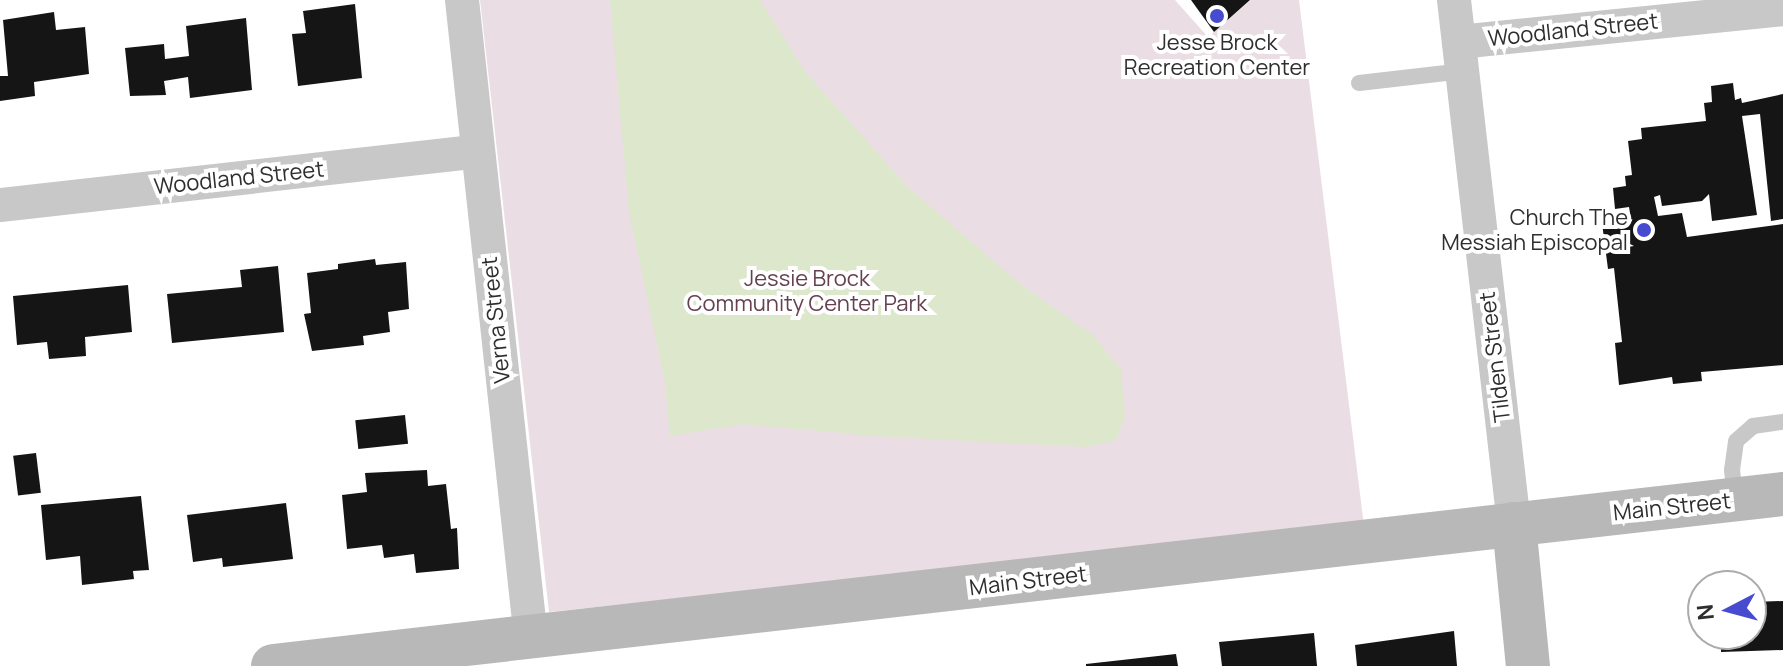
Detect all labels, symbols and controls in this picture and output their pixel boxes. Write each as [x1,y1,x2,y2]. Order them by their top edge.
marker: Jesse Brock Recreation Center [1208,7,1226,25]
street label: Woodland Street [1487,8,1659,52]
place label: Jesse Brock Recreation Center [1124,29,1310,80]
street label: Woodland Street [153,156,325,200]
place label: Church The Messiah Episcopal [1441,204,1628,256]
marker: Church The Messiah Episcopal [1635,221,1653,239]
street label: Verna Street [476,255,516,385]
park label: Jessie Brock Community Center Park [687,265,927,316]
street label: Tilden Street [1474,290,1516,424]
street label: Main Street [1612,488,1732,526]
street label: Main Street [968,561,1088,601]
north arrow [1687,570,1767,650]
text: N [1689,603,1721,622]

